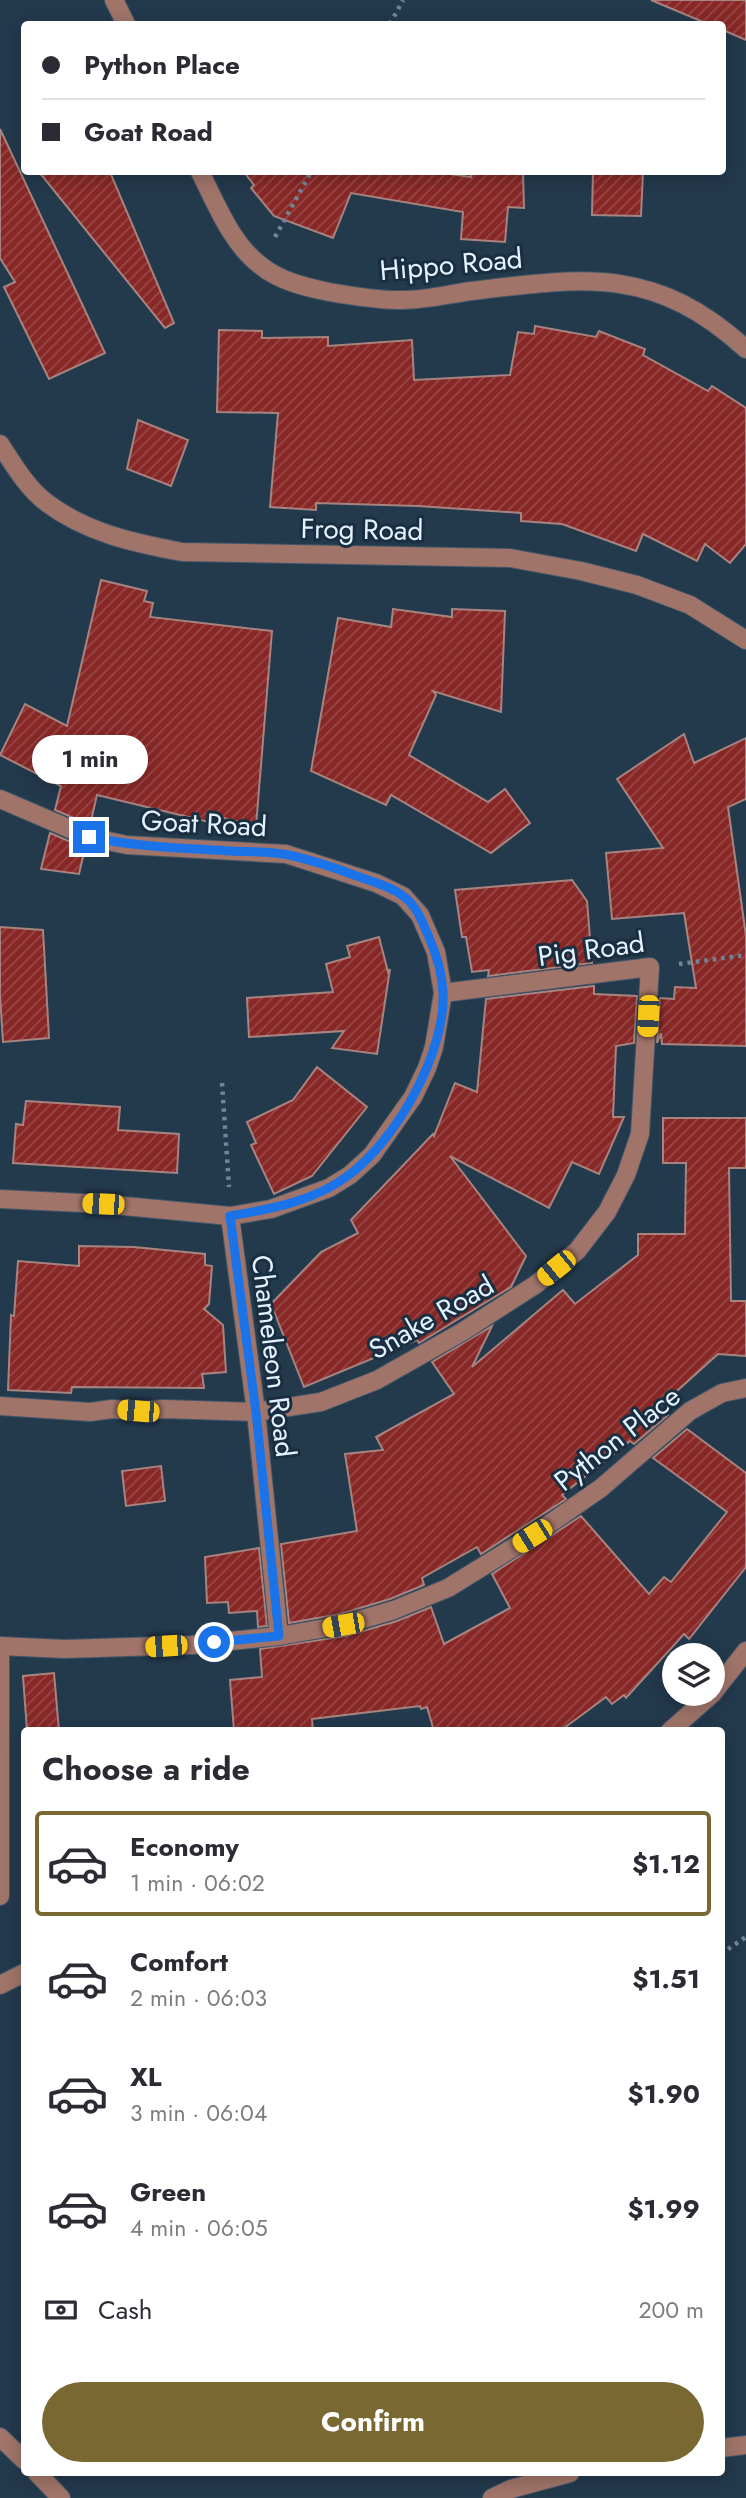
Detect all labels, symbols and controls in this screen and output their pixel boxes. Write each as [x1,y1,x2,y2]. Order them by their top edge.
text: Python Place [84,46,240,84]
text: Goat Road [84,113,213,151]
street label: Hippo Road [378,238,524,291]
street label: Frog Road [300,508,424,551]
callout: 1 min [31,736,147,784]
text: 1 min [61,742,119,776]
street label: Goat Road [140,800,268,847]
route end [73,821,105,853]
street label: Pig Road [535,922,647,977]
car [637,994,660,1038]
car [82,1193,125,1215]
car [534,1247,579,1289]
street label: Chameleon Road [241,1253,306,1459]
street label: Snake Road [361,1265,502,1370]
street label: Python Place [545,1376,689,1501]
car [117,1399,160,1423]
car [509,1516,556,1556]
car [321,1611,366,1639]
route start [198,1626,230,1658]
car [145,1634,188,1658]
map controls [662,1643,725,1706]
button: layers [662,1643,725,1706]
text: Choose a ride [42,1746,250,1792]
text: Economy [130,1828,239,1866]
icon: car [46,1832,109,1895]
text: $1.12 [632,1845,700,1883]
text: 1 min · 06:02 [130,1866,265,1900]
text: Comfort [130,1943,228,1981]
icon: car [46,1947,109,2010]
text: $1.51 [632,1960,700,1998]
text: 2 min · 06:03 [130,1981,267,2015]
text: XL [130,2058,162,2096]
icon: car [46,2062,109,2125]
text: $1.90 [628,2075,700,2113]
text: 3 min · 06:04 [130,2096,267,2130]
text: Green [130,2173,206,2211]
icon: car [46,2177,109,2240]
text: $1.99 [627,2190,700,2228]
text: 4 min · 06:05 [130,2211,268,2245]
icon: cash [42,2291,80,2329]
text: Cash [98,2291,152,2329]
text: 200 m [638,2293,704,2327]
button: Confirm [42,2382,704,2462]

